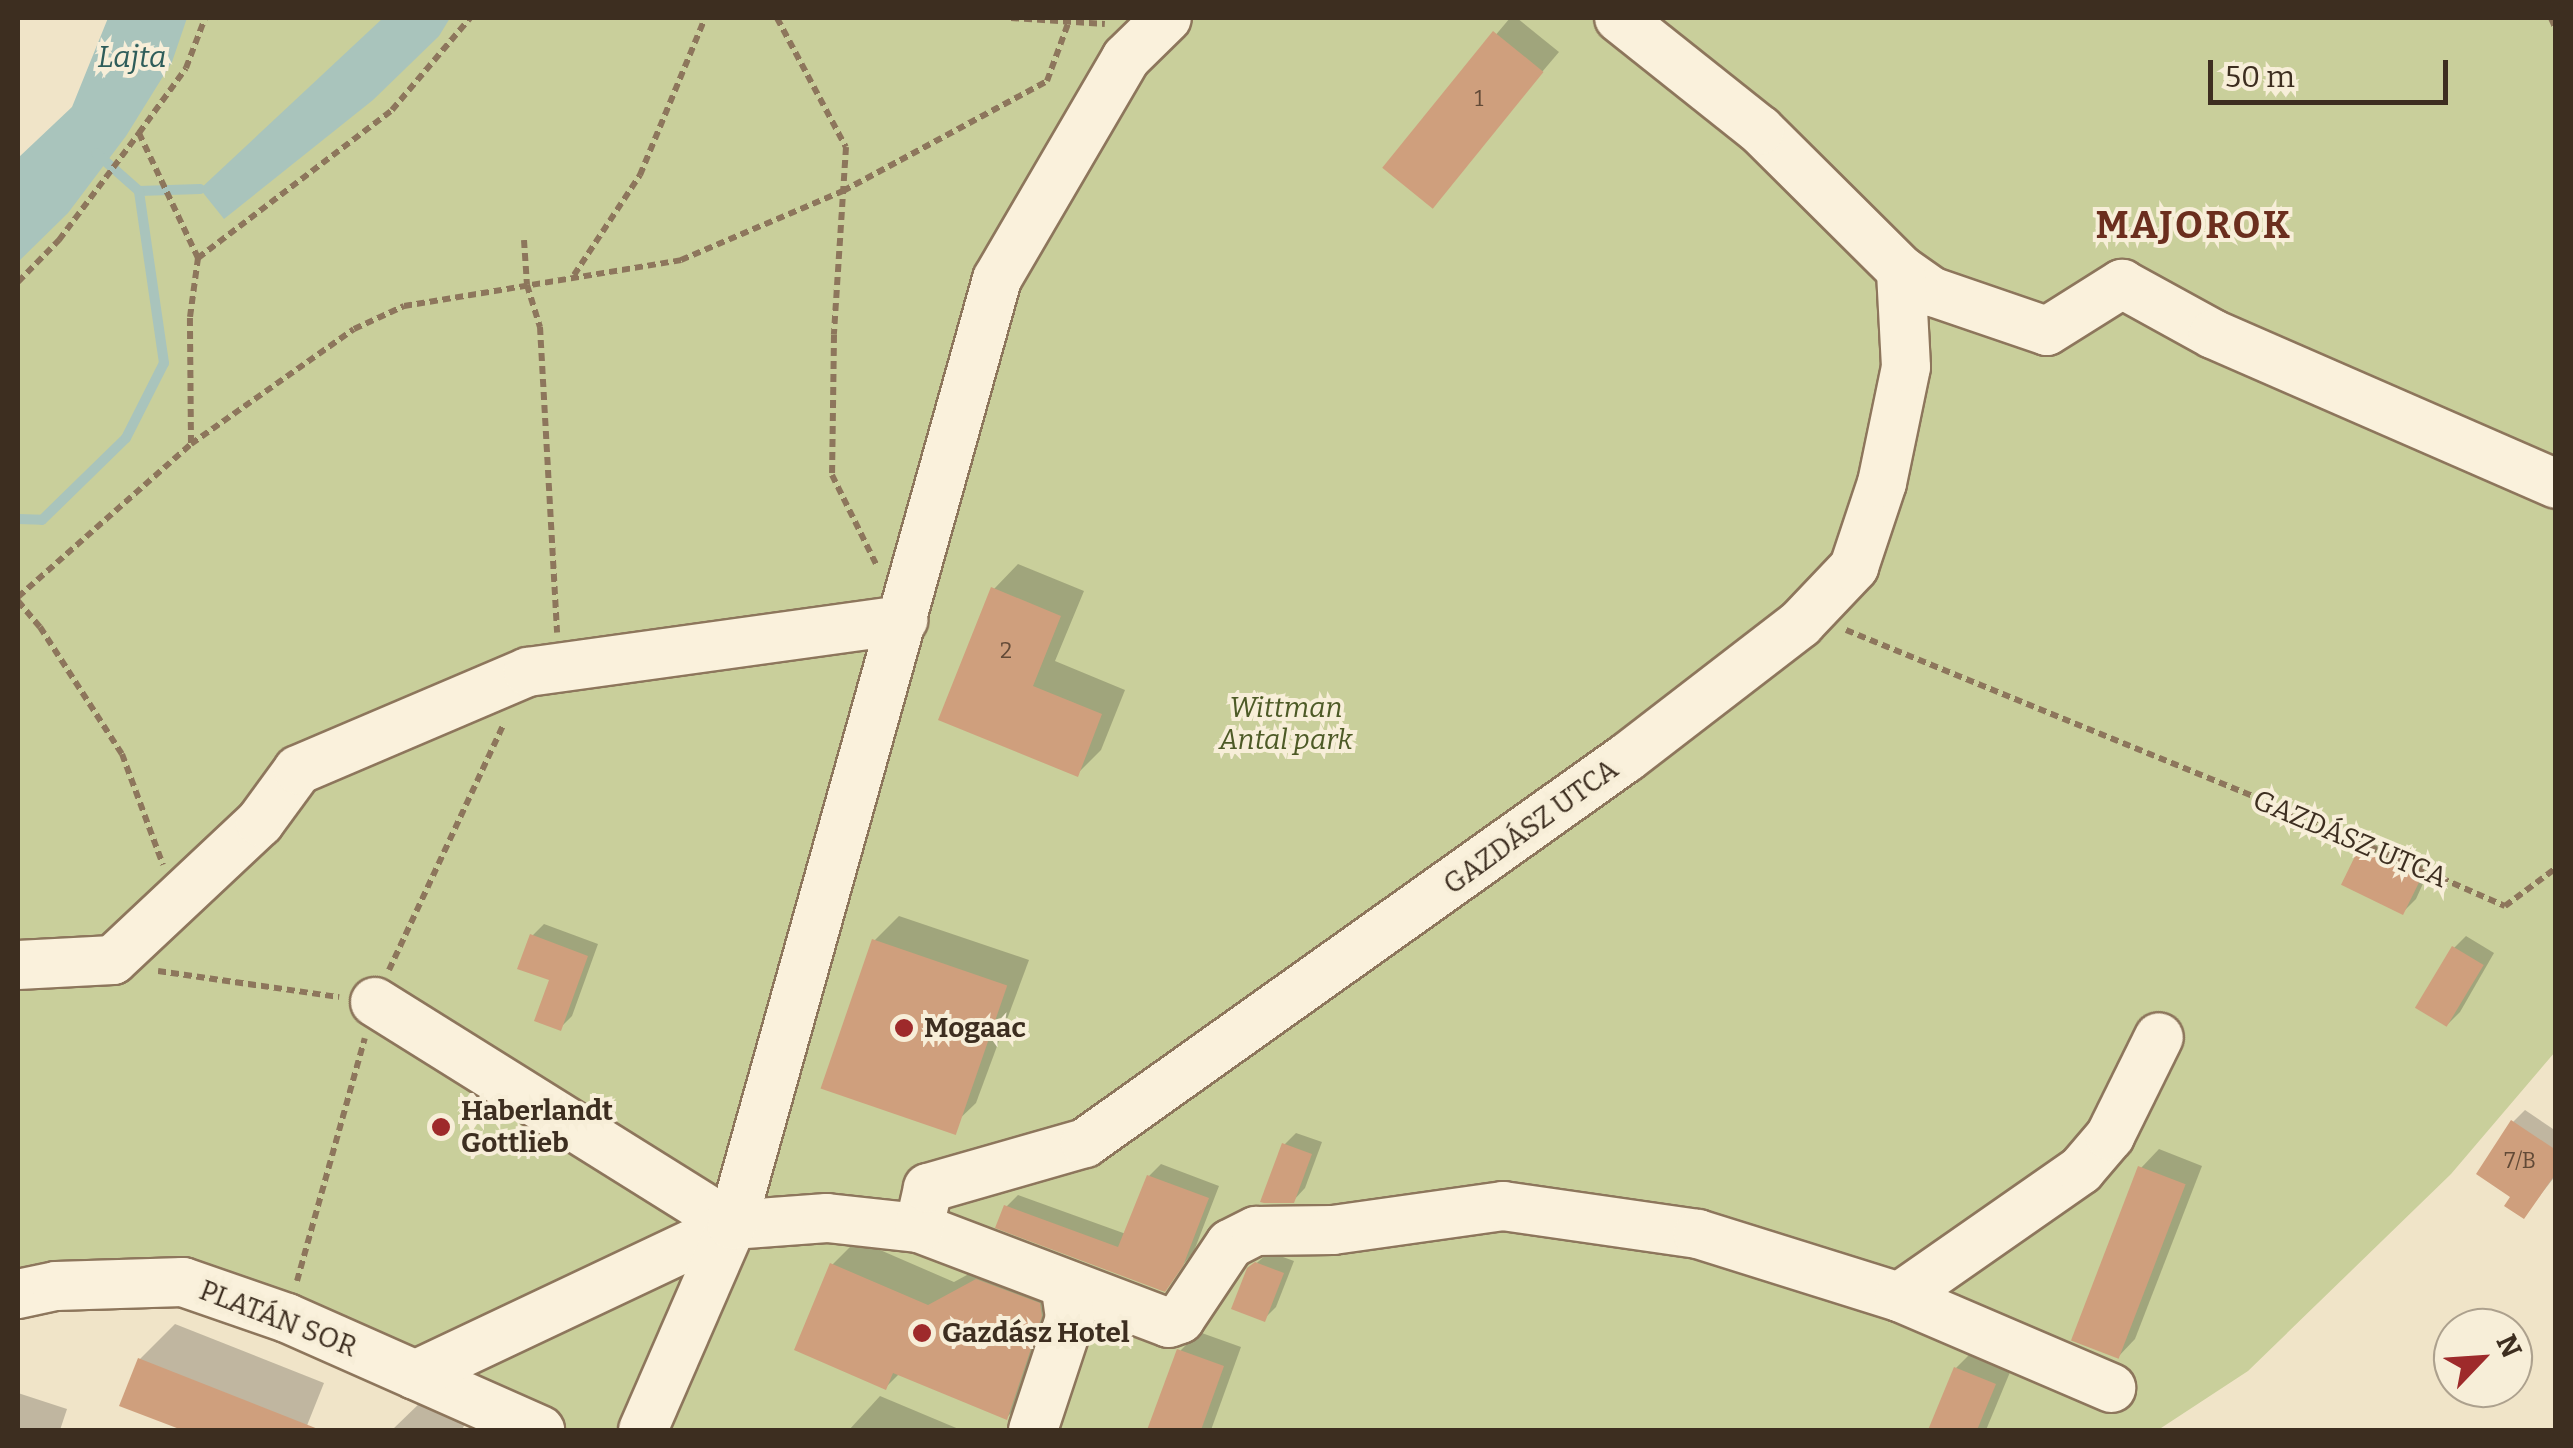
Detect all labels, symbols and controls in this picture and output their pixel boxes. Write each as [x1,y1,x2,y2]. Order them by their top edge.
water label: Lajta [98,39,166,75]
scale bar [2213,40,2453,102]
text: 50 m [2225,59,2295,95]
house number: 1 [1475,86,1483,112]
district label: MAJOROK [2095,203,2293,249]
house number: 2 [1000,638,1012,664]
park label: Wittman Antal park [1219,691,1353,757]
street label: GAZDÁSZ UTCA [1437,752,1625,902]
street label: GAZDÁSZ UTCA [2248,783,2452,895]
place label: Mogaac [924,1011,1026,1045]
marker: Mogaac [893,1017,915,1039]
place label: Haberlandt Gottlieb [461,1094,613,1160]
marker: Haberlandt Gottlieb [430,1116,452,1138]
house number: 7/B [2504,1148,2536,1174]
street label: PLATÁN SOR [195,1274,361,1364]
north arrow [2433,1308,2533,1408]
place label: Gazdász Hotel [942,1316,1130,1350]
marker: Gazdász Hotel [911,1322,933,1344]
text: N [2489,1329,2528,1363]

